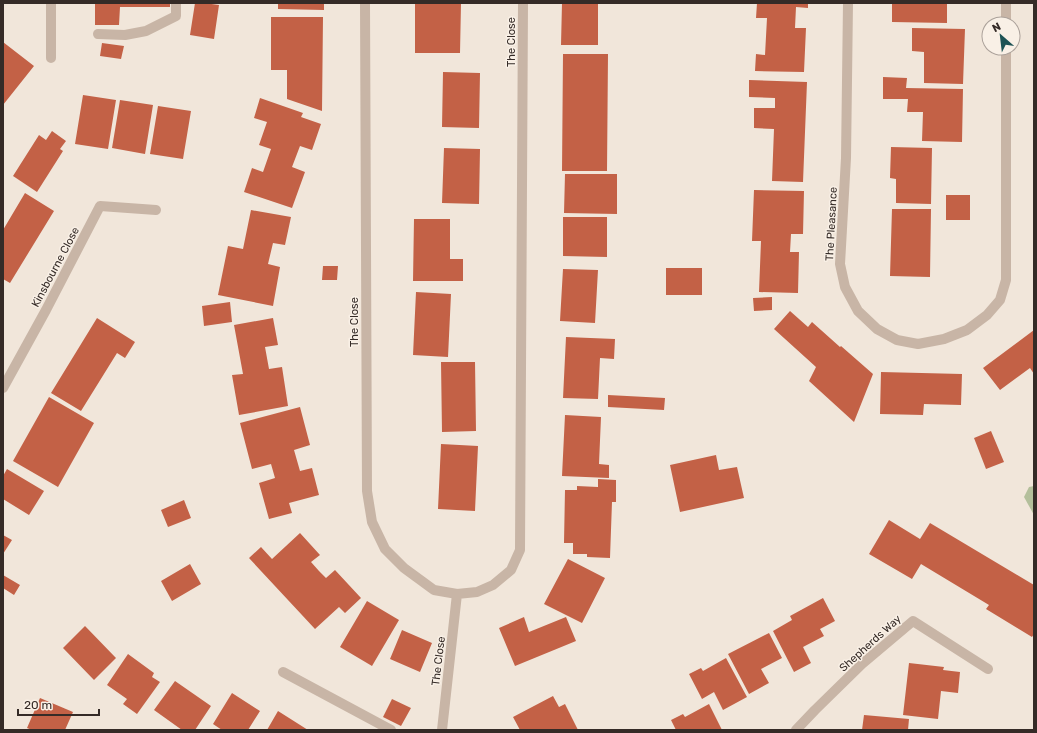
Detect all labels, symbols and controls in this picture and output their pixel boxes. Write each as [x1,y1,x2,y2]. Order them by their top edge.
north arrow [981,16,1021,56]
street label: The Close [505,17,518,67]
text: N [990,20,1003,35]
street label: The Pleasance [823,187,840,261]
street label: Kinsbourne Close [29,225,82,310]
street label: The Close [348,297,361,347]
street label: Shepherds Way [837,612,904,674]
street label: The Close [429,636,448,687]
scale bar [18,691,99,717]
text: 20 m [24,698,52,712]

